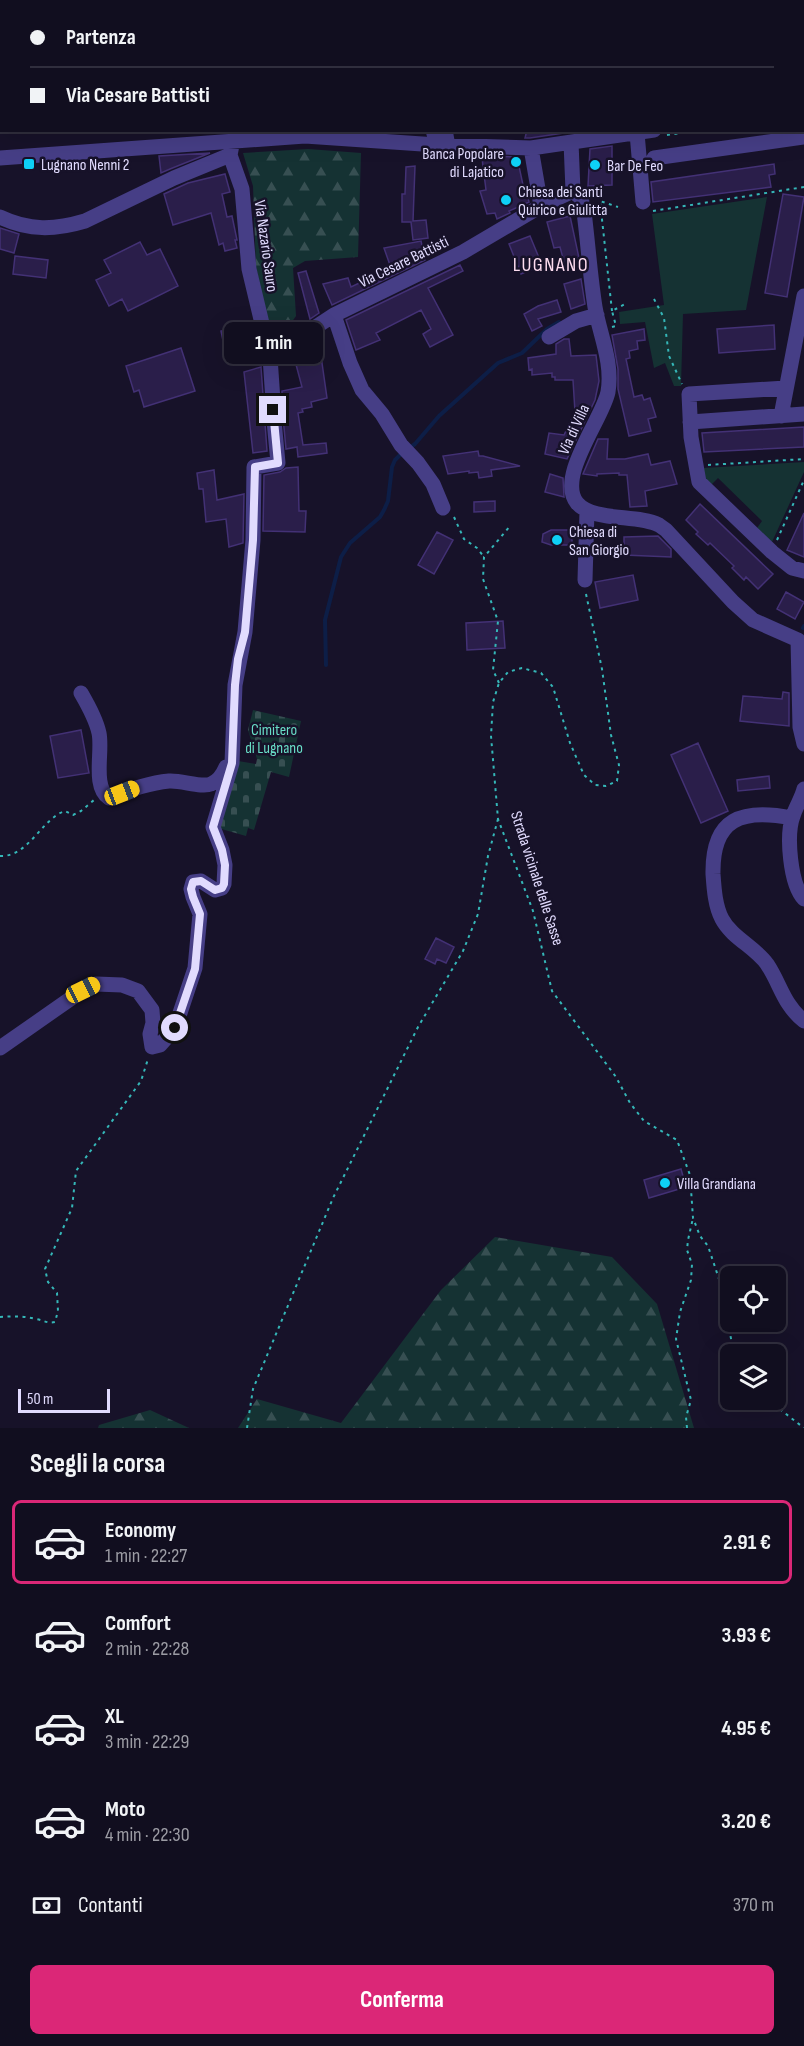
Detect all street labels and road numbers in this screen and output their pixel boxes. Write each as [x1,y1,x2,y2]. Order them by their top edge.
street label: Via Nazario Sauro [250,199,281,293]
street label: Via Cesare Battisti [356,232,452,292]
street label: Via di Villa [554,401,594,458]
street label: Strada vicinale delle Sasse [506,809,567,948]

